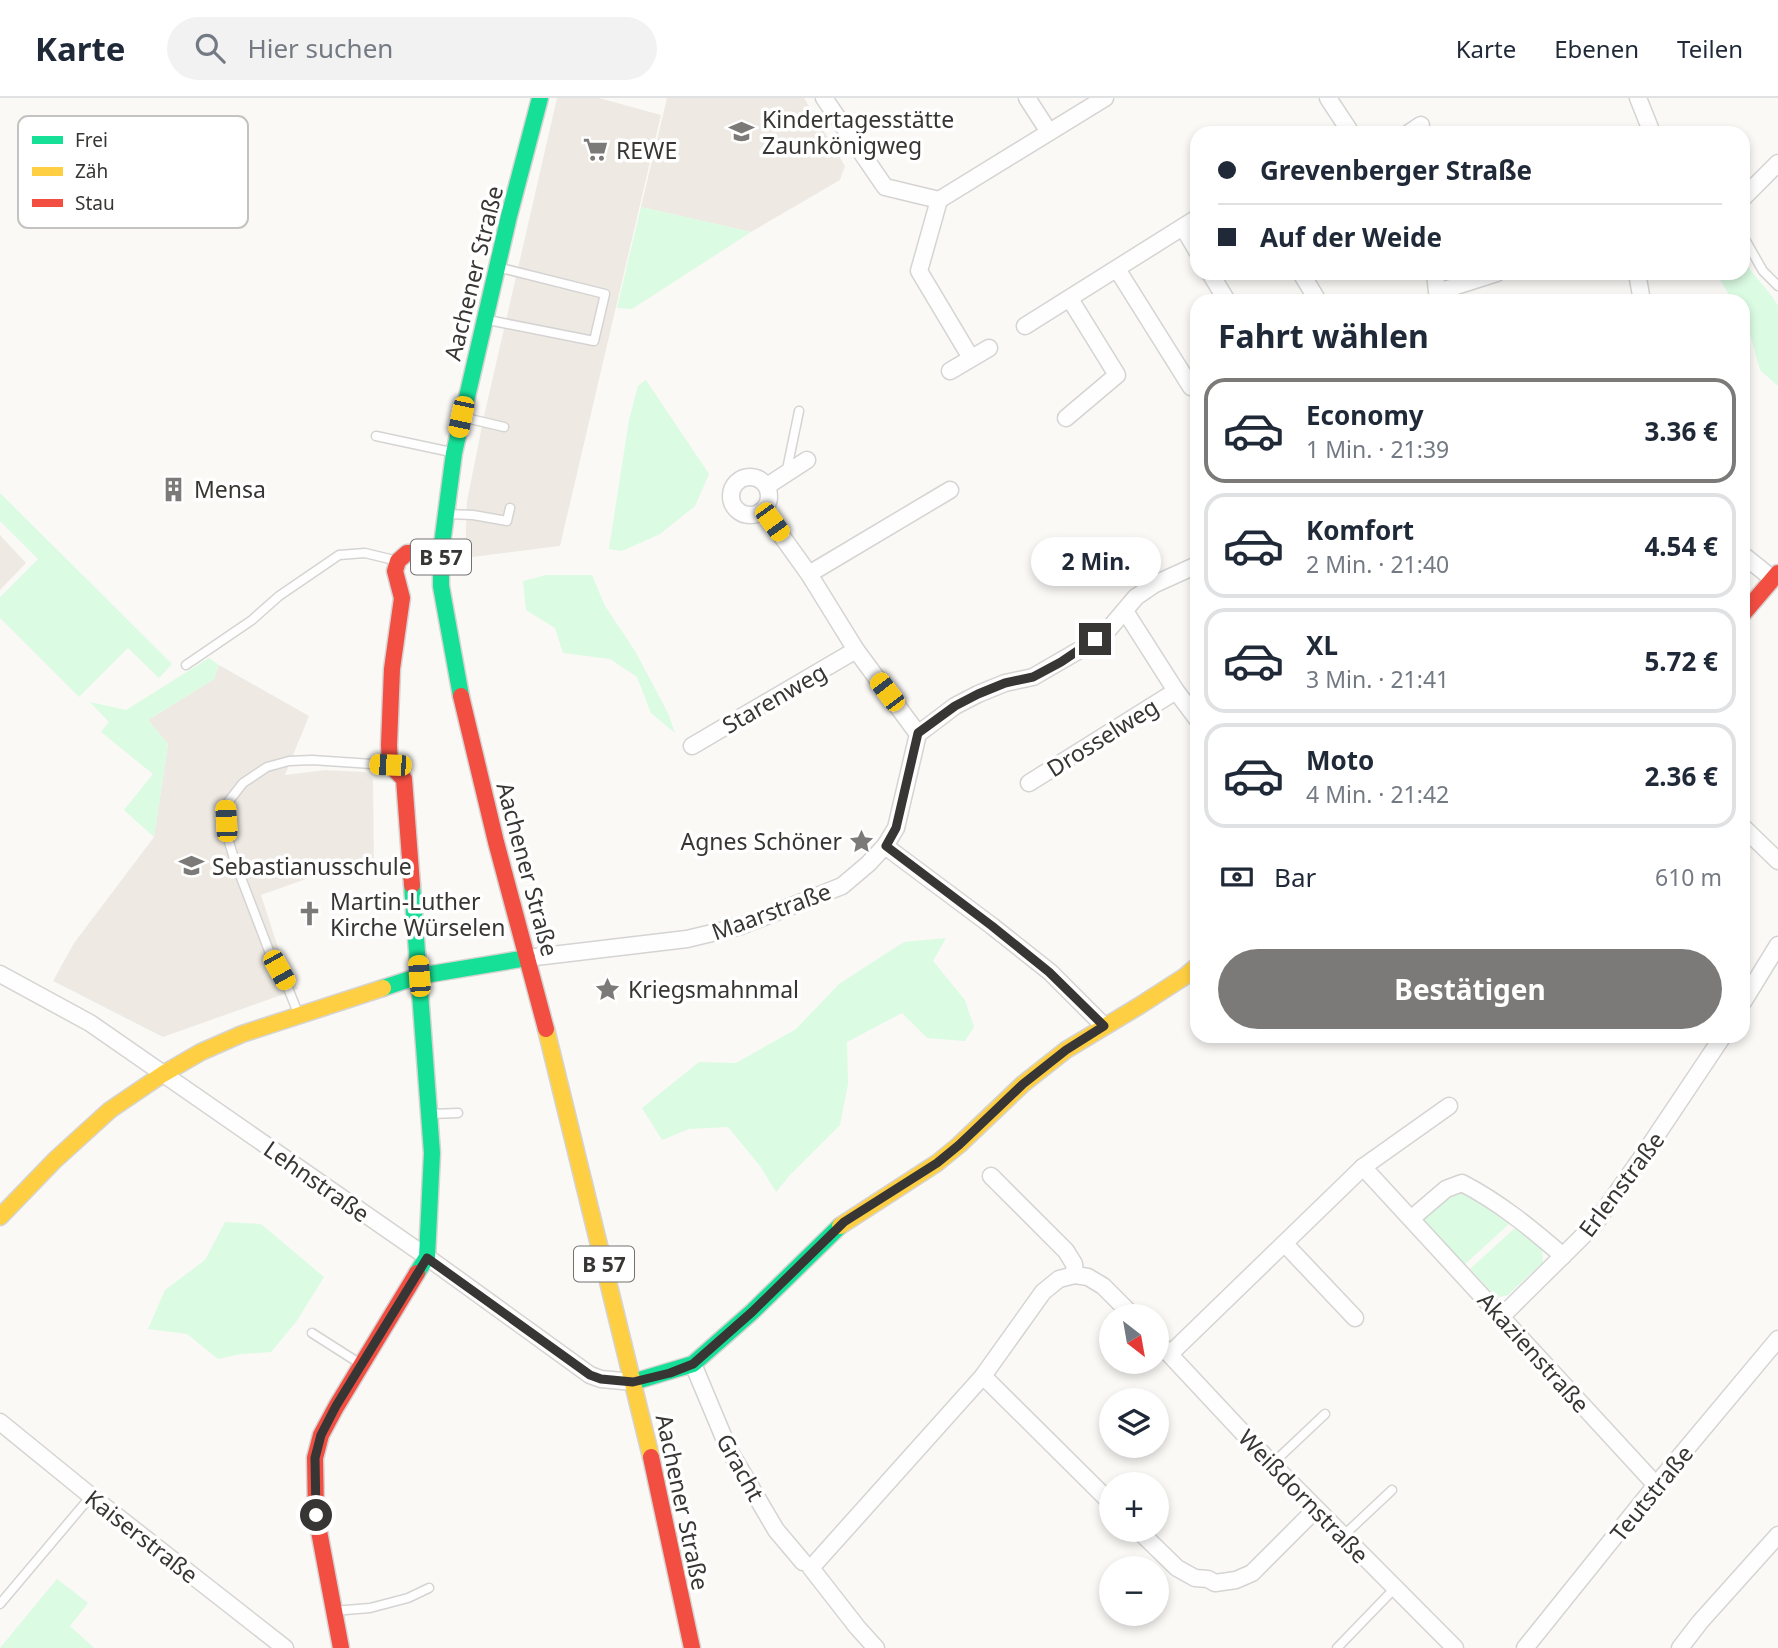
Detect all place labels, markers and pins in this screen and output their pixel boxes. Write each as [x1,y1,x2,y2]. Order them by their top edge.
place label: Kindertagesstätte Zaunkönigweg [762,103,954,161]
school or university icon: Kindertagesstätte Zaunkönigweg [728,118,756,146]
place label: REWE [616,134,677,166]
supermarket icon: REWE [582,136,610,164]
place label: Mensa [194,473,266,505]
building icon: Mensa [160,475,188,503]
place label: Agnes Schöner [680,825,842,857]
place icon: Agnes Schöner [848,827,876,855]
place label: Sebastianusschule [212,850,412,882]
school or university icon: Sebastianusschule [178,852,206,880]
place label: Martin-Luther Kirche Würselen [330,885,505,943]
church icon: Martin-Luther Kirche Würselen [296,900,324,928]
place label: Kriegsmahnmal [628,973,799,1005]
place icon: Kriegsmahnmal [594,975,622,1003]

